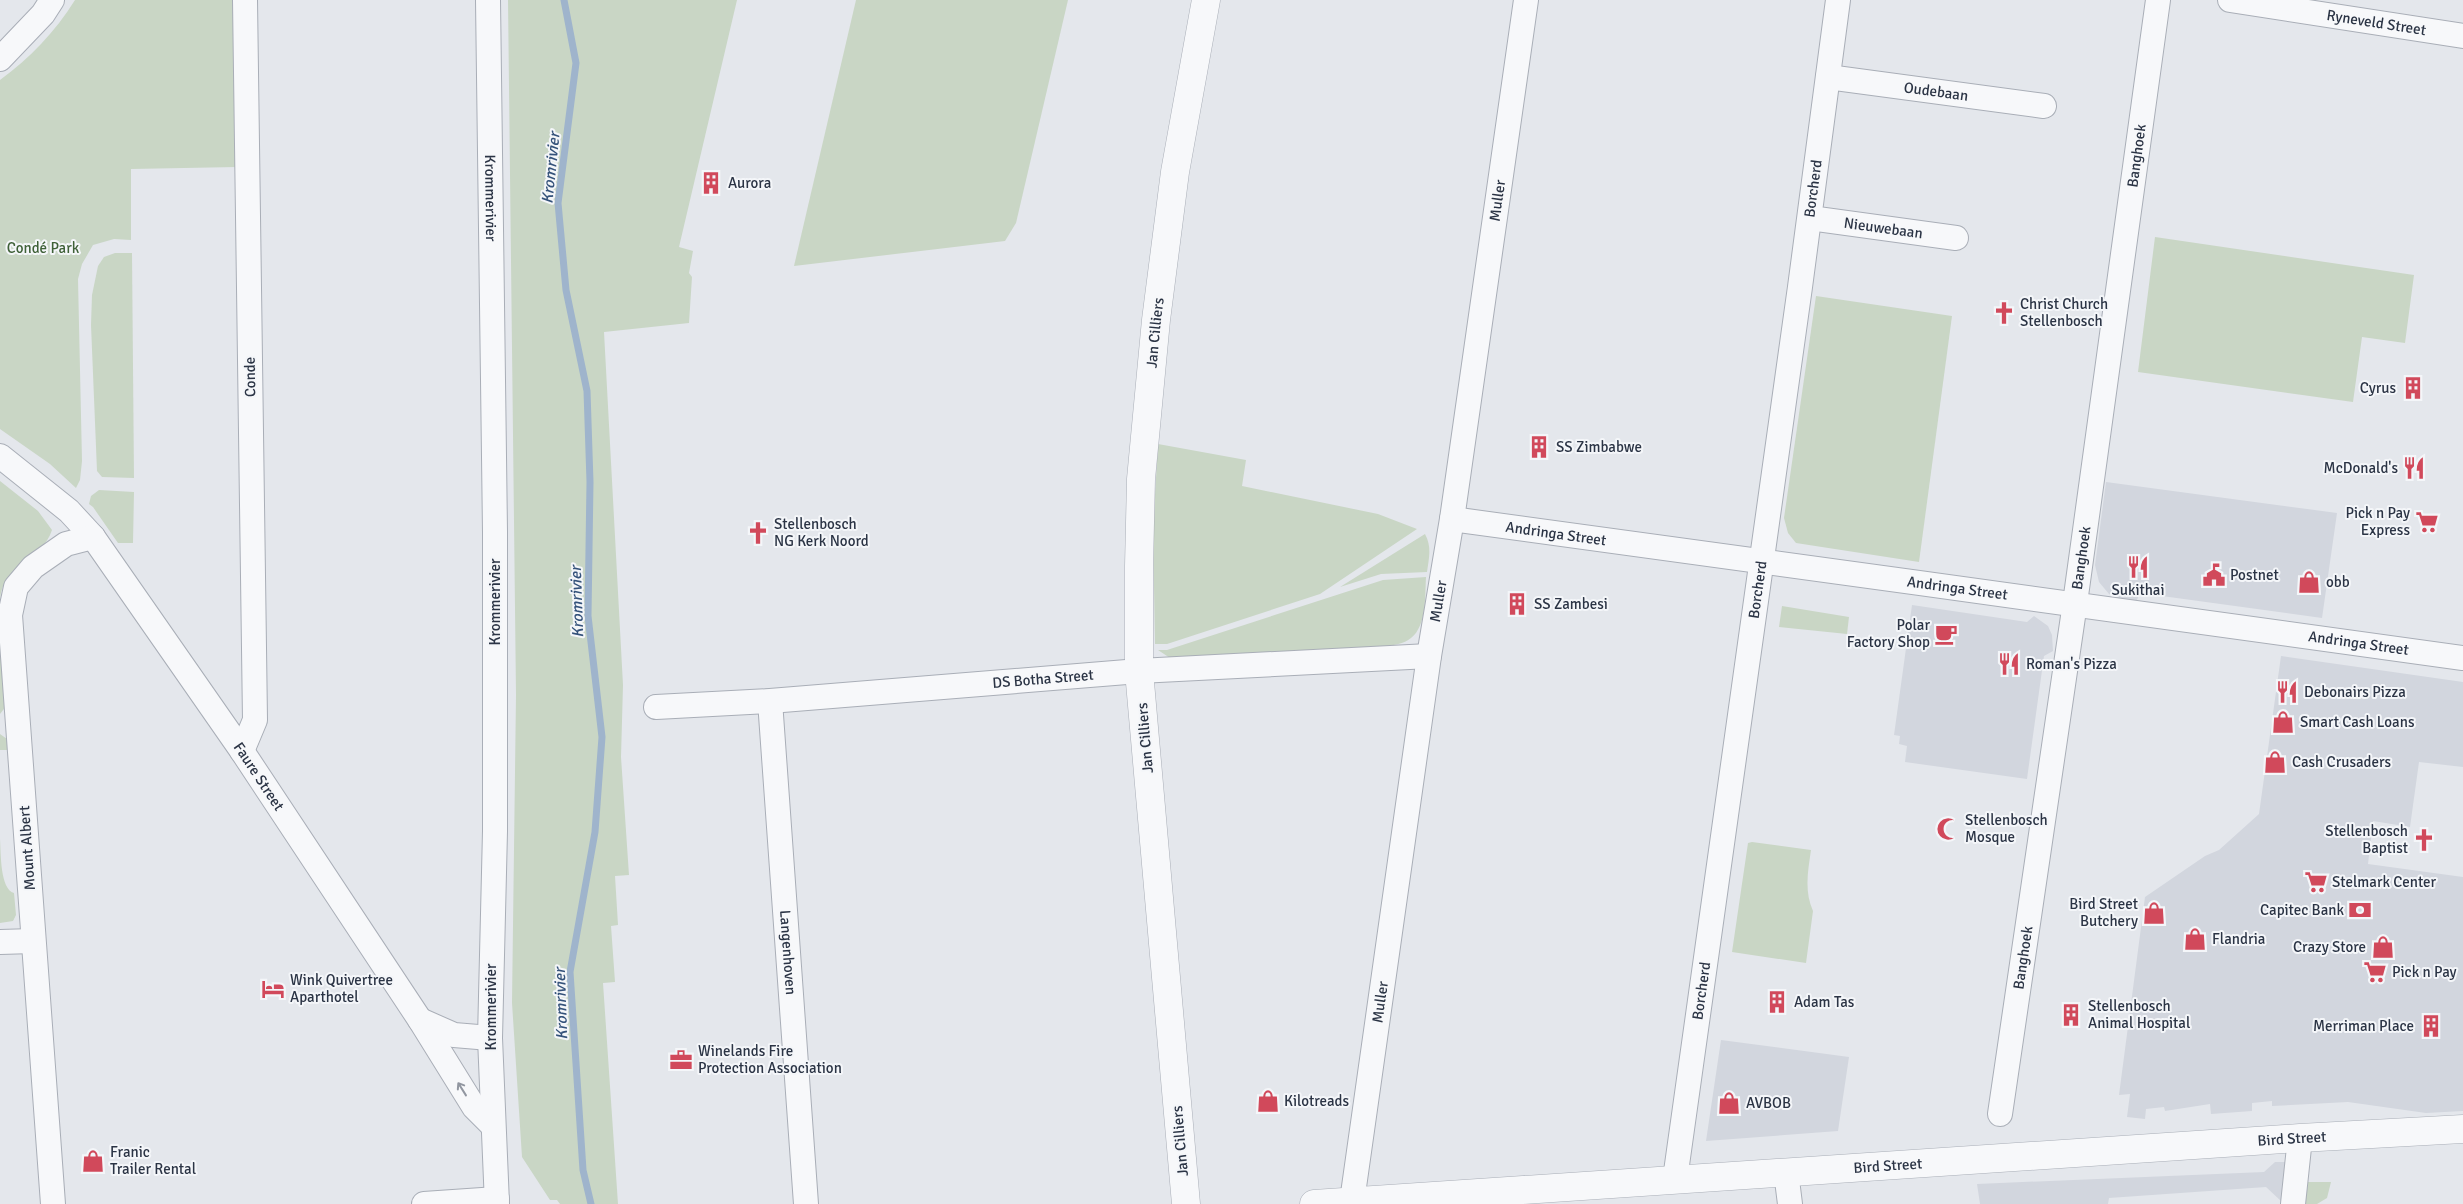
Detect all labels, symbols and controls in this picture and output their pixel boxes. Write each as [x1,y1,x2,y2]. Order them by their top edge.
street label: Ryneveld Street [2325,6,2427,39]
street label: Oudebaan [1903,78,1969,105]
street label: Banghoek [2123,122,2150,189]
water label: Kromrivier [537,129,565,205]
street label: Krommerivier [481,154,500,242]
street label: Borcherd [1800,158,1826,219]
building icon: Aurora [698,170,724,196]
place label: Aurora [728,174,771,192]
street label: Muller [1486,178,1509,223]
street label: Nieuwebaan [1843,214,1924,242]
park label: Condé Park [7,239,80,257]
place label: Christ Church Stellenbosch [2020,295,2108,330]
street label: Jan Cilliers [1143,296,1168,369]
church icon: Christ Church Stellenbosch [1991,300,2017,326]
street label: Conde [241,357,259,397]
building icon: Cyrus [2400,375,2426,401]
place label: Cyrus [2360,379,2396,397]
building icon: SS Zimbabwe [1526,434,1552,460]
place label: SS Zimbabwe [1556,438,1642,456]
restaurant icon: McDonald's [2401,455,2427,481]
place label: McDonald's [2324,459,2398,477]
place label: Pick n Pay Express [2345,504,2410,539]
supermarket icon: Pick n Pay Express [2414,509,2440,535]
place label: Stellenbosch NG Kerk Noord [774,515,869,550]
street label: Andringa Street [1505,518,1607,550]
church icon: Stellenbosch NG Kerk Noord [745,520,771,546]
street label: Banghoek [2068,525,2095,591]
restaurant icon: Sukithai [2125,554,2151,580]
street label: Krommerivier [486,558,504,645]
street label: Borcherd [1745,560,1771,620]
public building icon: Postnet [2201,562,2227,588]
water label: Kromrivier [566,564,588,638]
place label: Postnet [2230,566,2279,584]
shop icon: obb [2296,569,2322,595]
street label: Andringa Street [1906,572,2009,604]
place label: obb [2326,573,2350,591]
street label: Muller [1426,579,1451,623]
place label: Sukithai [2111,581,2165,599]
building icon: SS Zambesi [1504,591,1530,617]
place label: SS Zambesi [1534,595,1608,613]
place label: Polar Factory Shop [1847,616,1930,651]
cafe icon: Polar Factory Shop [1933,621,1959,647]
street label: Andringa Street [2307,627,2410,659]
restaurant icon: Roman's Pizza [1996,651,2022,677]
place label: Roman's Pizza [2026,655,2117,673]
street label: DS Botha Street [992,666,1094,692]
restaurant icon: Debonairs Pizza [2274,679,2300,705]
place label: Debonairs Pizza [2304,683,2406,701]
street label: Jan Cilliers [1133,702,1157,774]
shop icon: Smart Cash Loans [2270,709,2296,735]
place label: Smart Cash Loans [2300,713,2415,731]
street label: Faure Street [230,739,288,814]
shop icon: Cash Crusaders [2262,749,2288,775]
place label: Cash Crusaders [2292,753,2391,771]
street label: Mount Albert [15,805,39,891]
place label: Stellenbosch Mosque [1965,811,2048,846]
mosque icon: Stellenbosch Mosque [1935,816,1961,842]
place label: Stellenbosch Baptist [2325,822,2408,857]
church icon: Stellenbosch Baptist [2411,827,2437,853]
supermarket icon: Stelmark Center [2303,869,2329,895]
place label: Stelmark Center [2332,873,2437,891]
place label: Bird Street Butchery [2069,895,2138,930]
bank icon: Capitec Bank [2347,897,2373,923]
shop icon: Bird Street Butchery [2141,900,2167,926]
place label: Capitec Bank [2260,901,2344,919]
street label: Langenhoven [776,909,800,996]
street label: Banghoek [2009,924,2037,991]
shop icon: Flandria [2182,926,2208,952]
place label: Flandria [2212,930,2265,948]
shop icon: Crazy Store [2370,934,2396,960]
place label: Crazy Store [2293,938,2366,956]
supermarket icon: Pick n Pay [2362,959,2388,985]
street label: Borcherd [1688,961,1714,1021]
street label: Krommerivier [482,963,500,1050]
place label: Pick n Pay [2392,963,2457,981]
water label: Kromrivier [550,966,572,1040]
place label: Wink Quivertree Aparthotel [290,971,393,1006]
hotel icon: Wink Quivertree Aparthotel [260,976,286,1002]
street label: Muller [1368,980,1392,1024]
building icon: Adam Tas [1764,989,1790,1015]
place label: Adam Tas [1794,993,1855,1011]
place label: Stellenbosch Animal Hospital [2088,997,2190,1032]
building icon: Stellenbosch Animal Hospital [2058,1002,2084,1028]
building icon: Merriman Place [2418,1013,2444,1039]
place label: Merriman Place [2313,1017,2414,1035]
place label: Winelands Fire Protection Association [698,1042,842,1077]
office icon: Winelands Fire Protection Association [668,1047,694,1073]
one-way arrow [457,1082,467,1096]
shop icon: Kilotreads [1255,1088,1281,1114]
shop icon: AVBOB [1716,1090,1742,1116]
place label: Kilotreads [1284,1092,1349,1110]
place label: AVBOB [1746,1094,1791,1112]
street label: Jan Cilliers [1168,1105,1192,1177]
street label: Bird Street [2257,1128,2327,1150]
place label: Franic Trailer Rental [110,1143,196,1178]
shop icon: Franic Trailer Rental [80,1148,106,1174]
street label: Bird Street [1853,1154,1923,1177]

